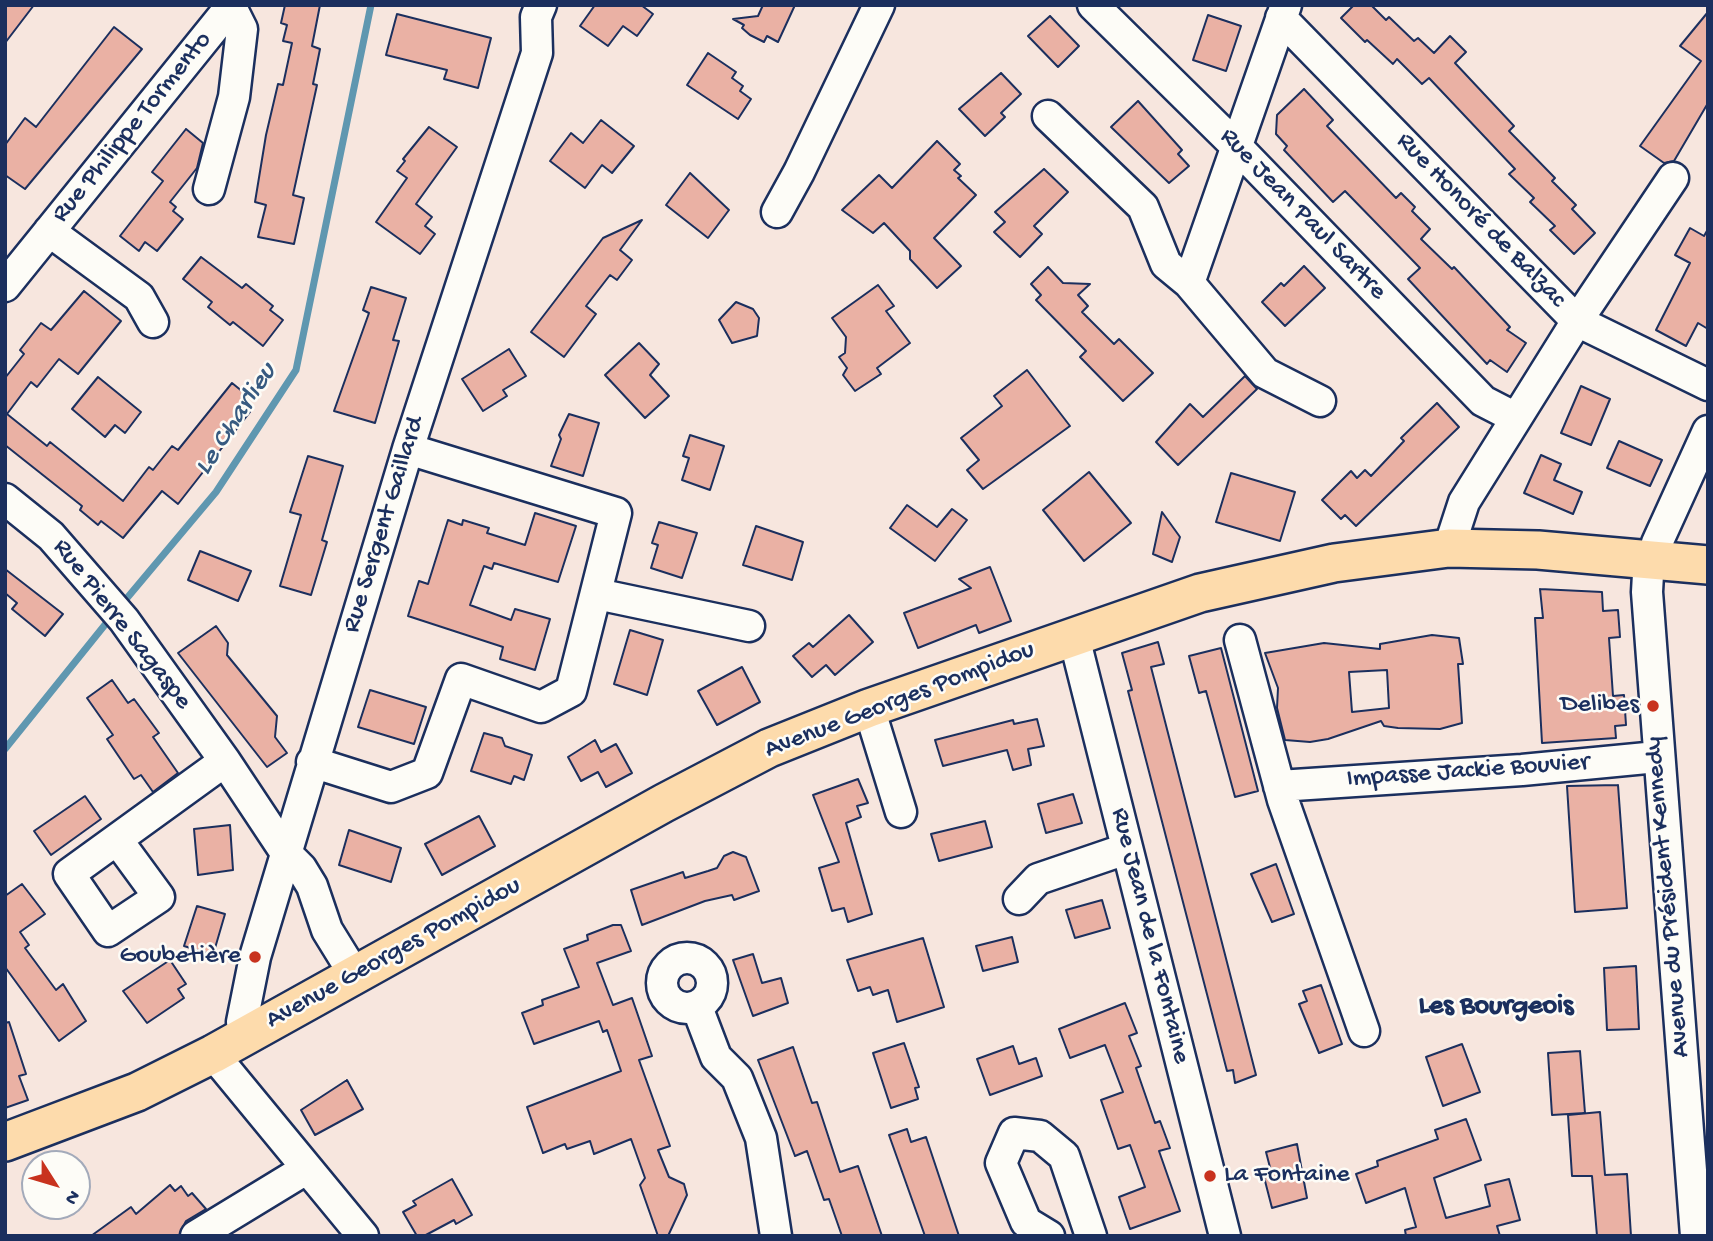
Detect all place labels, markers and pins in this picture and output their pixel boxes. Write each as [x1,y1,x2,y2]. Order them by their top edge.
place label: Delibes [1561,690,1639,722]
marker: Delibes [1645,698,1661,714]
place label: Goubetière [119,941,241,973]
marker: Goubetière [247,949,263,965]
place label: La Fontaine [1224,1160,1350,1192]
marker: La Fontaine [1202,1168,1218,1184]

